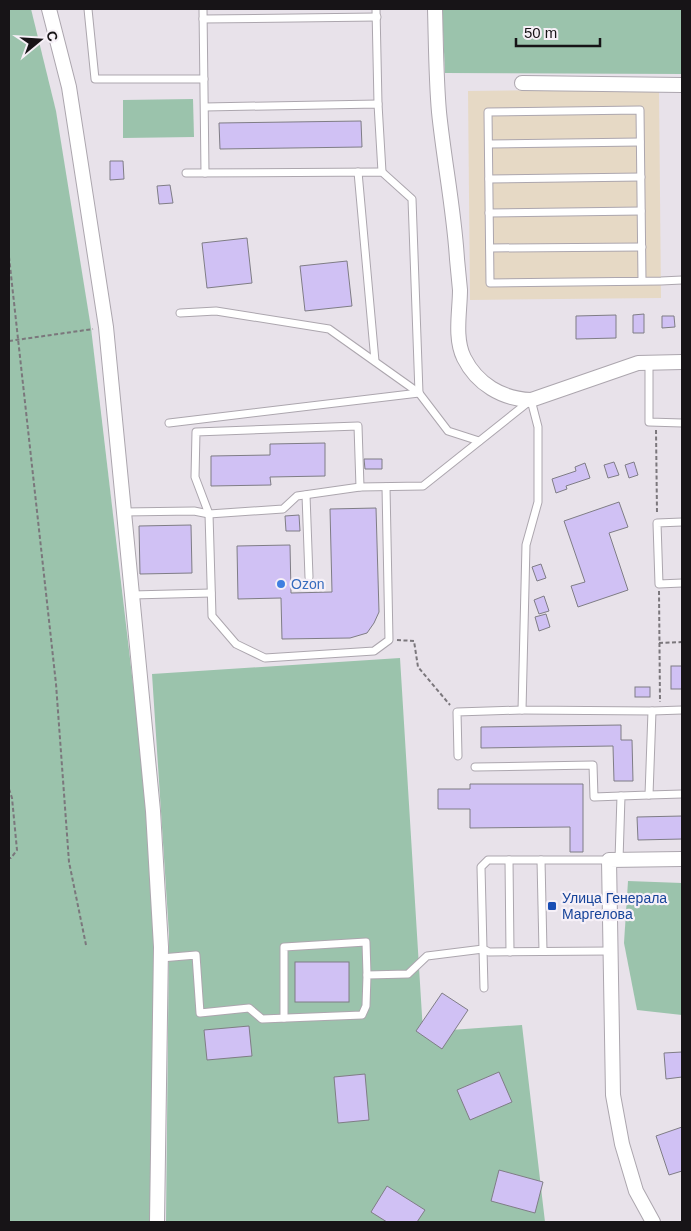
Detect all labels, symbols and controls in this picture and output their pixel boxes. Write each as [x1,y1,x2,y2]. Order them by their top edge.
north arrow [15,15,65,65]
scale bar [516,15,600,47]
text: 50 m [524,24,557,41]
text: С [43,29,62,43]
place label: Ozon [291,576,324,592]
marker: Ozon [275,578,287,590]
place label: Улица Генерала Маргелова [562,890,667,922]
marker: Улица Генерала Маргелова [546,900,558,912]

